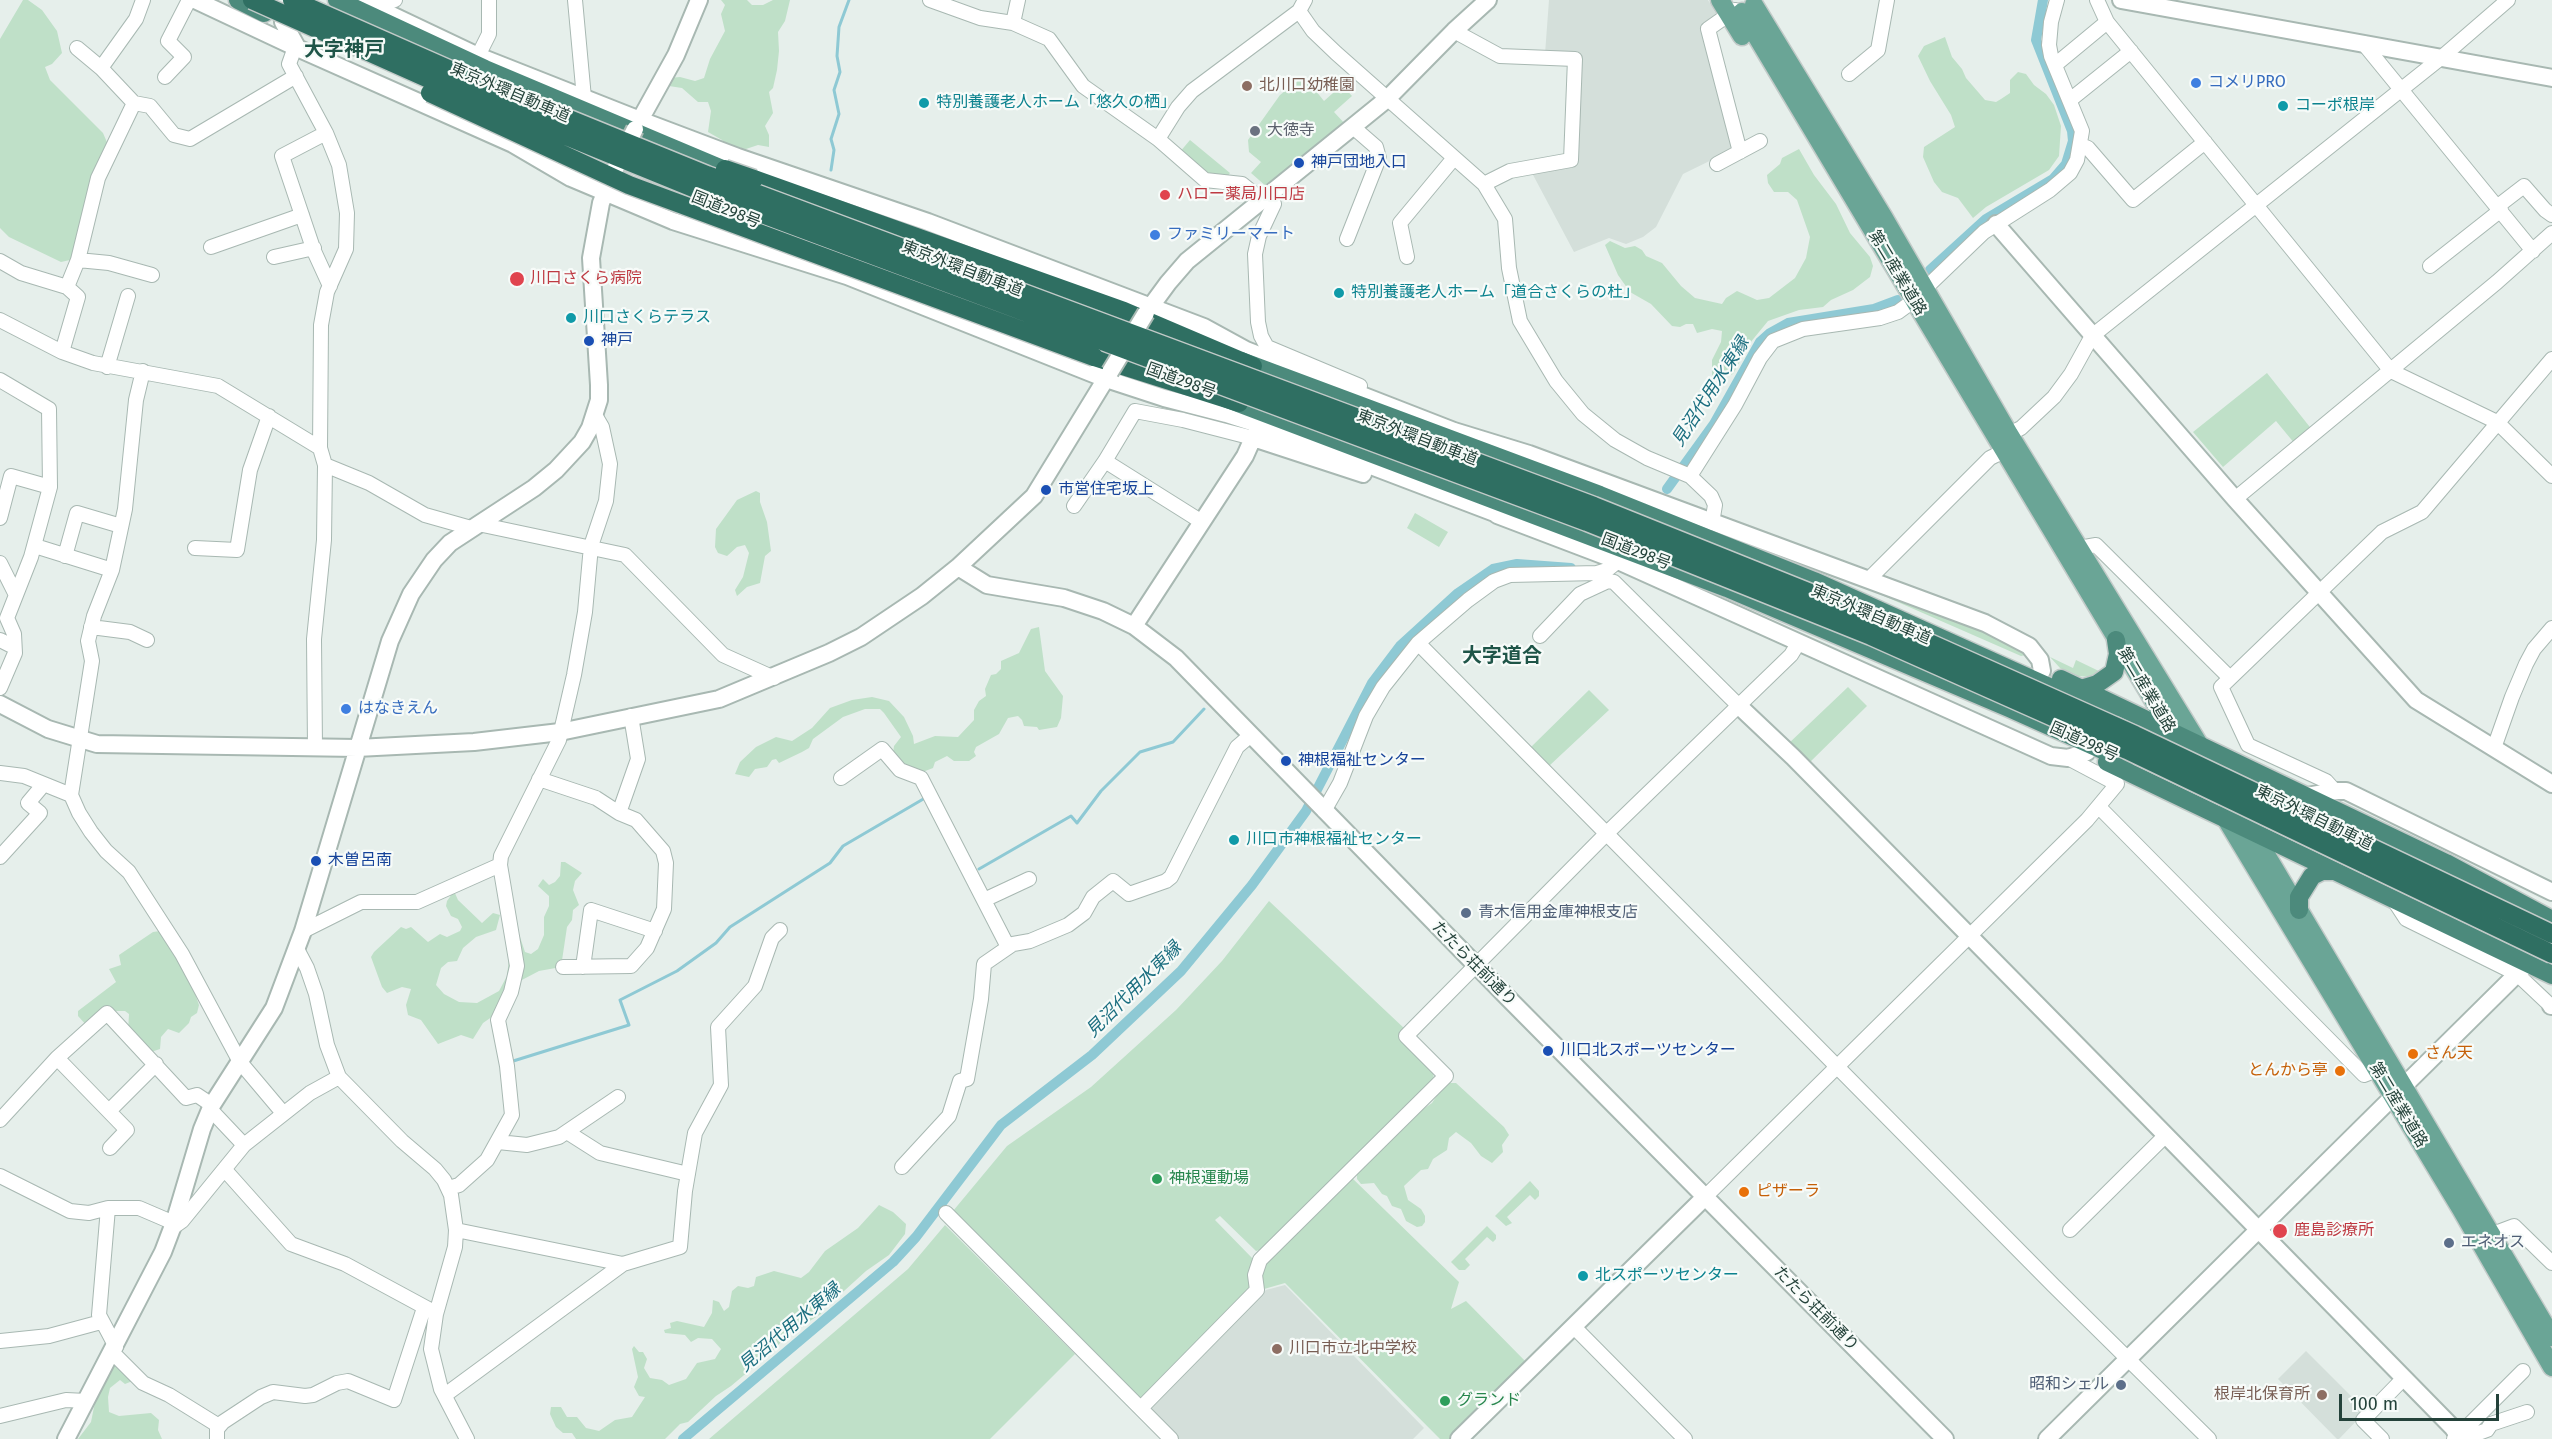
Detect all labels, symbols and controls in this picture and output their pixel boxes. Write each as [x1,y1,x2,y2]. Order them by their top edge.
district label: 大字神戸 [304,38,384,62]
street label: 東京外環自動車道 [447,59,573,127]
place label: コメリPRO [2208,73,2286,93]
place label: 北川口幼稚園 [1259,76,1355,96]
marker: コメリPRO [2189,76,2203,90]
marker: 北川口幼稚園 [1240,79,1254,93]
place label: 特別養護老人ホーム「悠久の栖」 [936,93,1176,113]
marker: 特別養護老人ホーム「悠久の栖」 [917,96,931,110]
place label: コーポ根岸 [2295,96,2375,116]
marker: コーポ根岸 [2276,99,2290,113]
place label: 大徳寺 [1267,121,1315,141]
marker: 大徳寺 [1248,124,1262,138]
place label: 神戸団地入口 [1311,153,1407,173]
marker: 神戸団地入口 [1292,156,1306,170]
place label: ハロー薬局川口店 [1177,185,1305,205]
street label: 国道298号 [689,187,763,233]
marker: ハロー薬局川口店 [1158,188,1172,202]
place label: ファミリーマート [1167,225,1295,245]
street label: 第二産業道路 [1864,227,1930,319]
marker: ファミリーマート [1148,228,1162,242]
street label: 東京外環自動車道 [899,237,1025,301]
place label: 川口さくら病院 [530,269,642,289]
marker: 川口さくら病院 [508,270,526,288]
place label: 特別養護老人ホーム「道合さくらの杜」 [1351,283,1639,303]
marker: 特別養護老人ホーム「道合さくらの杜」 [1332,286,1346,300]
place label: 川口さくらテラス [583,308,711,328]
marker: 川口さくらテラス [564,311,578,325]
place label: 神戸 [601,331,633,351]
water label: 見沼代用水東縁 [1668,333,1754,451]
marker: 神戸 [582,334,596,348]
street label: 国道298号 [1143,359,1219,403]
street label: 東京外環自動車道 [1354,406,1480,470]
place label: 市営住宅坂上 [1058,480,1154,500]
marker: 市営住宅坂上 [1039,483,1053,497]
street label: 国道298号 [1598,530,1674,574]
street label: 東京外環自動車道 [1808,581,1934,649]
district label: 大字道合 [1462,644,1542,668]
street label: 第二産業道路 [2113,644,2179,736]
place label: はなきえん [358,699,438,719]
marker: はなきえん [339,702,353,716]
street label: 国道298号 [2047,718,2121,766]
place label: 神根福祉センター [1298,751,1426,771]
marker: 神根福祉センター [1279,754,1293,768]
street label: 東京外環自動車道 [2252,781,2376,855]
place label: 川口市神根福祉センター [1246,830,1422,850]
marker: 川口市神根福祉センター [1227,833,1241,847]
place label: 木曽呂南 [328,851,392,871]
marker: 木曽呂南 [309,854,323,868]
place label: 青木信用金庫神根支店 [1478,903,1638,923]
marker: 青木信用金庫神根支店 [1459,906,1473,920]
street label: たたら荘前通り [1428,918,1520,1010]
water label: 見沼代用水東縁 [1082,938,1186,1042]
place label: 川口北スポーツセンター [1560,1041,1736,1061]
marker: 川口北スポーツセンター [1541,1044,1555,1058]
place label: さん天 [2425,1044,2473,1064]
marker: さん天 [2406,1047,2420,1061]
street label: 第二産業道路 [2365,1059,2431,1151]
place label: とんから亭 [2248,1061,2328,1081]
marker: とんから亭 [2333,1064,2347,1078]
place label: 神根運動場 [1169,1169,1249,1189]
marker: 神根運動場 [1150,1172,1164,1186]
place label: ピザーラ [1756,1182,1820,1202]
marker: ピザーラ [1737,1185,1751,1199]
place label: 鹿島診療所 [2294,1221,2374,1241]
marker: 鹿島診療所 [2271,1222,2289,1240]
place label: エネオス [2461,1233,2525,1253]
marker: エネオス [2442,1236,2456,1250]
street label: たたら荘前通り [1770,1263,1862,1355]
place label: 北スポーツセンター [1595,1266,1739,1286]
marker: 北スポーツセンター [1576,1269,1590,1283]
water label: 見沼代用水東縁 [735,1279,845,1377]
place label: 川口市立北中学校 [1289,1339,1417,1359]
marker: 川口市立北中学校 [1270,1342,1284,1356]
place label: 昭和シェル [2029,1375,2109,1395]
marker: 昭和シェル [2114,1378,2128,1392]
scale bar [2342,1382,2502,1420]
place label: 根岸北保育所 [2214,1385,2310,1405]
marker: 根岸北保育所 [2315,1388,2329,1402]
place label: グランド [1457,1391,1521,1411]
text: 100 m [2350,1393,2398,1415]
marker: グランド [1438,1394,1452,1408]

